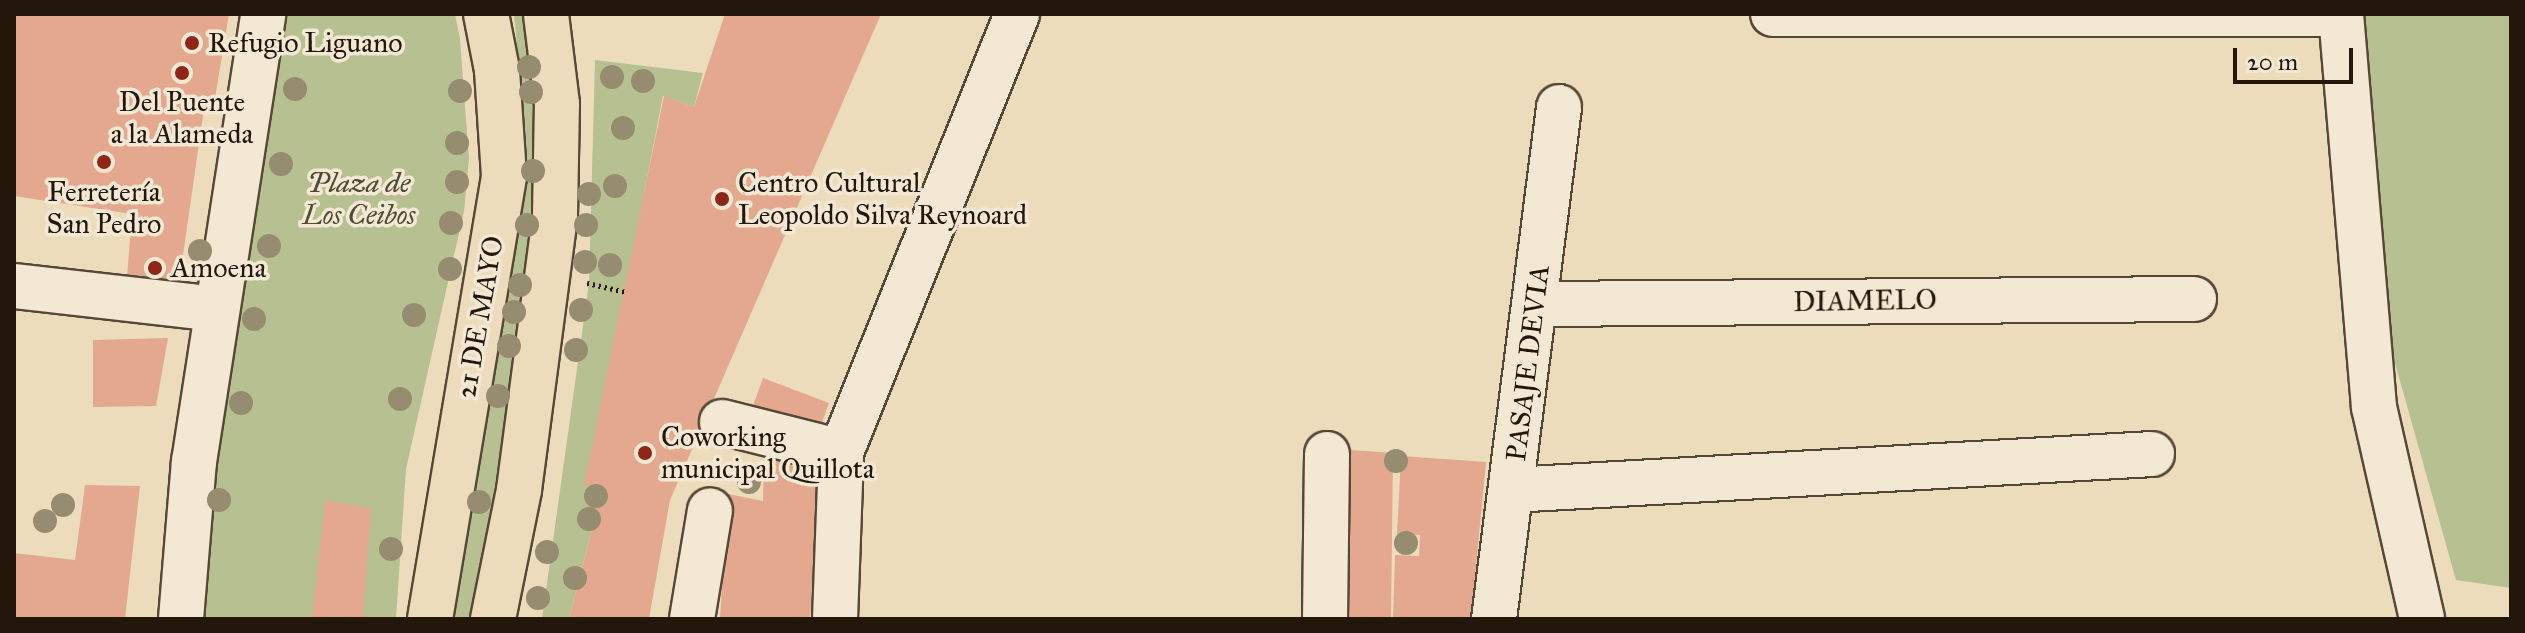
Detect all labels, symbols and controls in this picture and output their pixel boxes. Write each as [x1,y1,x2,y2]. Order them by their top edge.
place label: Refugio Liguano [208,26,402,60]
scale bar [2237,32,2357,82]
marker: Refugio Liguano [183,34,201,52]
text: 20 m [2247,47,2298,77]
marker: Del Puente a la Alameda [173,64,191,82]
place label: Del Puente a la Alameda [111,85,253,151]
marker: Ferretería San Pedro [95,153,113,171]
park label: Plaza de Los Ceibos [303,166,415,232]
place label: Centro Cultural Leopoldo Silva Reynoard [738,166,1027,232]
place label: Ferretería San Pedro [47,175,161,241]
marker: Centro Cultural Leopoldo Silva Reynoard [713,190,731,208]
street label: 21 DE MAYO [449,233,511,401]
place label: Amoena [171,251,266,285]
marker: Amoena [146,259,164,277]
street label: PASAJE DEVIA [1499,263,1557,463]
street label: DIAMELO [1793,283,1937,319]
place label: Coworking municipal Quillota [661,420,874,486]
marker: Coworking municipal Quillota [636,444,654,462]

